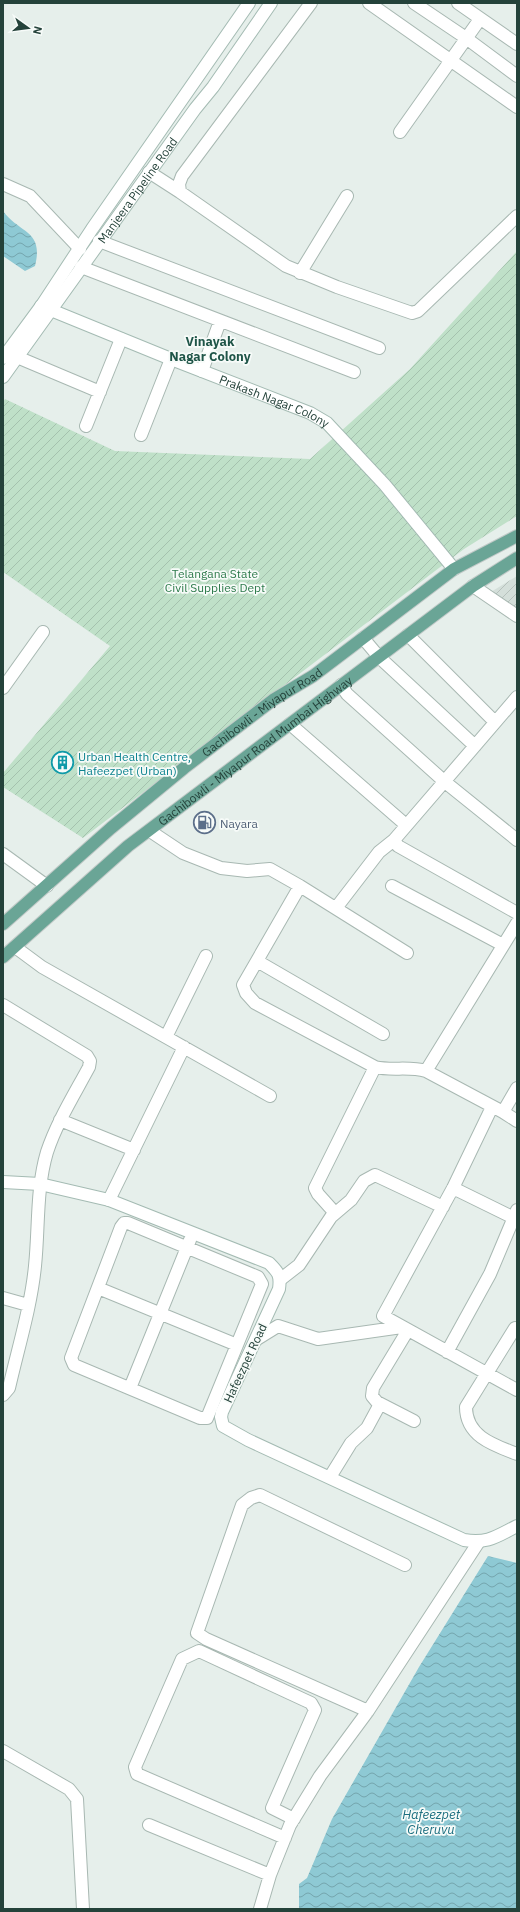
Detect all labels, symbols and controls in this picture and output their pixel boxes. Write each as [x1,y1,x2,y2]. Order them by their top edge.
north arrow [8,8,48,48]
text: N [30,25,45,36]
street label: Manjeera Pipeline Road [94,134,180,246]
district label: Vinayak Nagar Colony [169,333,251,365]
street label: Prakash Nagar Colony [217,371,332,430]
park label: Telangana State Civil Supplies Dept [165,566,265,595]
street label: Gachibowli - Miyapur Road [199,664,325,759]
street label: Gachibowli - Miyapur Road Mumbai Highway [155,672,355,828]
place label: Urban Health Centre, Hafeezpet (Urban) [78,749,191,778]
building icon: Urban Health Centre, Hafeezpet (Urban) [50,750,76,776]
fuel station icon: Nayara [192,810,218,836]
place label: Nayara [220,816,258,831]
street label: Hafeezpet Road [220,1321,270,1405]
water label: Hafeezpet Cheruvu [402,1806,461,1838]

